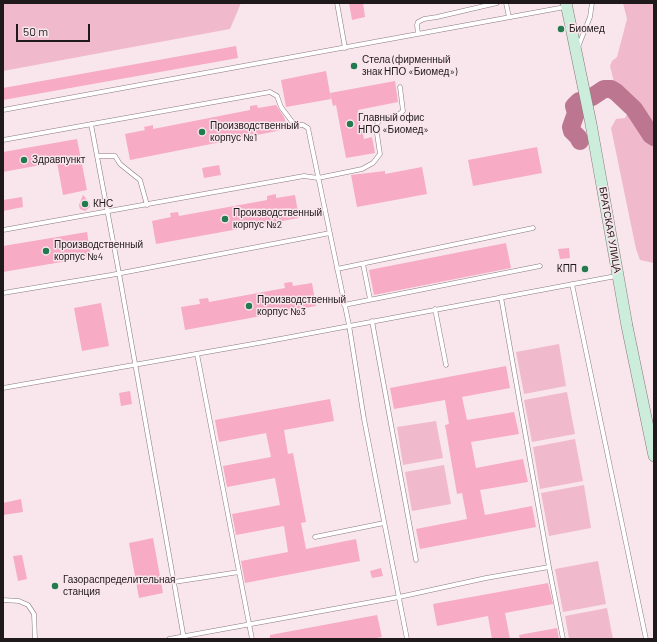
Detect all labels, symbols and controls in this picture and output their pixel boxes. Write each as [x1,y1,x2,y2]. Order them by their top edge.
scale bar [18,16,92,42]
place label: Биомед [569,23,605,35]
text: 50 m [23,24,48,38]
marker: Биомед [556,24,566,34]
place label: Стела (фирменный знак НПО «Биомед») [362,54,457,78]
marker: Стела (фирменный знак НПО «Биомед») [349,61,359,71]
place label: Главный офис НПО «Биомед» [358,112,429,136]
marker: Главный офис НПО «Биомед» [345,119,355,129]
place label: Производственный корпус №1 [210,120,299,144]
marker: Производственный корпус №1 [197,127,207,137]
place label: Здравпункт [32,154,85,166]
marker: Здравпункт [19,155,29,165]
street label: БРАТСКАЯ УЛИЦА [597,186,623,274]
place label: КНС [93,198,113,210]
marker: КНС [80,199,90,209]
place label: Производственный корпус №2 [233,207,322,230]
marker: Производственный корпус №2 [220,214,230,224]
place label: Производственный корпус №4 [54,239,143,262]
marker: Производственный корпус №4 [41,246,51,256]
place label: КПП [557,263,577,275]
marker: КПП [580,264,590,274]
place label: Производственный корпус №3 [257,294,346,318]
marker: Производственный корпус №3 [244,301,254,311]
place label: Газораспределительная станция [63,574,176,598]
marker: Газораспределительная станция [50,581,60,591]

